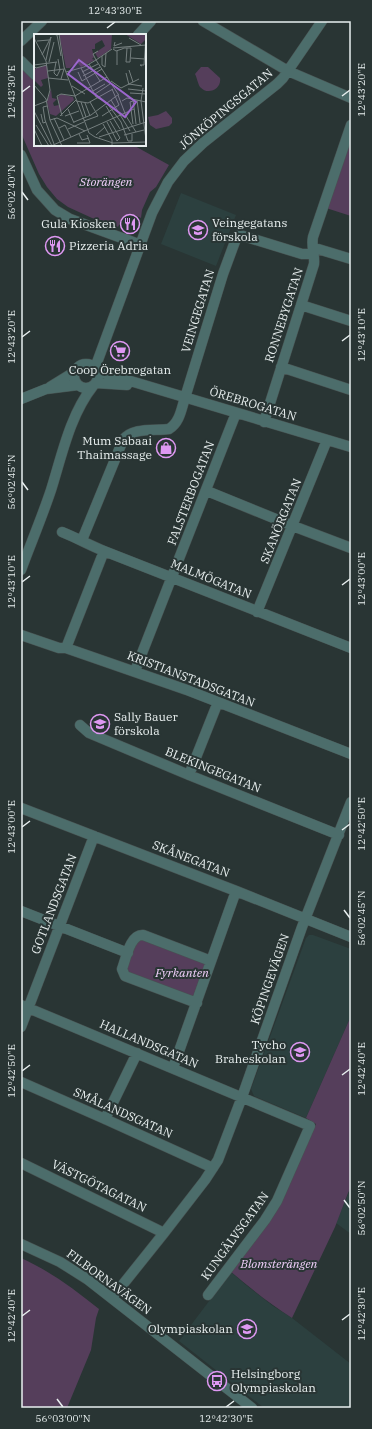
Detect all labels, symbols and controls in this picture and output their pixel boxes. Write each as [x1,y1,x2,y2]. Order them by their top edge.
text: 12°43'30"E [88,4,142,17]
inset map [34,34,146,146]
text: 12°43'20"E [355,63,368,117]
text: 12°43'30"E [5,65,18,119]
street label: JÖNKÖPINGSGATAN [176,65,276,152]
text: 56°02'40"N [5,164,18,220]
park label: Storängen [79,174,133,189]
restaurant icon: Gula Kiosken [119,213,141,235]
place label: Veingegatans förskola [212,215,287,244]
place label: Gula Kiosken [41,216,116,231]
school or university icon: Veingegatans förskola [187,219,209,241]
restaurant icon: Pizzeria Adria [44,235,66,257]
place label: Pizzeria Adria [69,238,149,253]
street label: RONNEBYGATAN [261,266,306,364]
street label: VEINGEGATAN [178,267,217,354]
text: 12°43'10"E [355,308,368,362]
text: 12°43'20"E [5,310,18,364]
supermarket icon: Coop Örebrogatan [109,340,131,362]
place label: Coop Örebrogatan [69,362,172,377]
street label: ÖREBROGATAN [208,383,298,424]
place label: Mum Sabaai Thaimassage [77,433,152,462]
shop icon: Mum Sabaai Thaimassage [155,437,177,459]
street label: FALSTERBOGATAN [164,439,217,547]
text: 56°02'45"N [5,454,18,510]
street label: SKANÖRGATAN [257,476,304,566]
text: 12°43'00"E [355,552,368,606]
text: 12°43'10"E [5,555,18,609]
street label: MALMÖGATAN [169,556,254,602]
street label: KRISTIANSTADSGATAN [125,647,257,710]
place label: Sally Bauer förskola [114,709,178,738]
school or university icon: Sally Bauer förskola [89,713,111,735]
street label: BLEKINGEGATAN [163,743,263,796]
text: 12°42'50"E [355,797,368,851]
text: 12°43'00"E [5,800,18,854]
street label: SKÅNEGATAN [150,837,232,880]
street label: GOTLANDSGATAN [27,851,80,956]
text: 56°02'45"N [355,890,368,946]
street label: KÖPINGEVÄGEN [247,931,292,1026]
park label: Fyrkanten [154,965,209,980]
street label: HALLANDSGATAN [97,1016,201,1071]
place label: Tycho Braheskolan [215,1037,286,1066]
school or university icon: Tycho Braheskolan [289,1041,311,1063]
text: 12°42'40"E [355,1042,368,1096]
text: 12°42'50"E [5,1044,18,1098]
street label: SMÅLANDSGATAN [71,1084,175,1141]
street label: VÄSTGÖTAGATAN [49,1156,149,1215]
text: 56°02'50"N [355,1180,368,1236]
street label: KUNGÄLVSGATAN [198,1189,272,1283]
street label: FILBORNAVÄGEN [64,1246,155,1317]
park label: Blomsterängen [240,1256,318,1271]
text: 12°42'30"E [355,1287,368,1341]
text: 12°42'40"E [5,1289,18,1343]
school or university icon: Olympiaskolan [236,1318,258,1340]
place label: Olympiaskolan [148,1321,233,1336]
place label: Helsingborg Olympiaskolan [231,1366,316,1395]
bus stop icon: Helsingborg Olympiaskolan [206,1370,228,1392]
text: 56°03'00"N [36,1412,91,1425]
text: 12°42'30"E [199,1412,253,1425]

